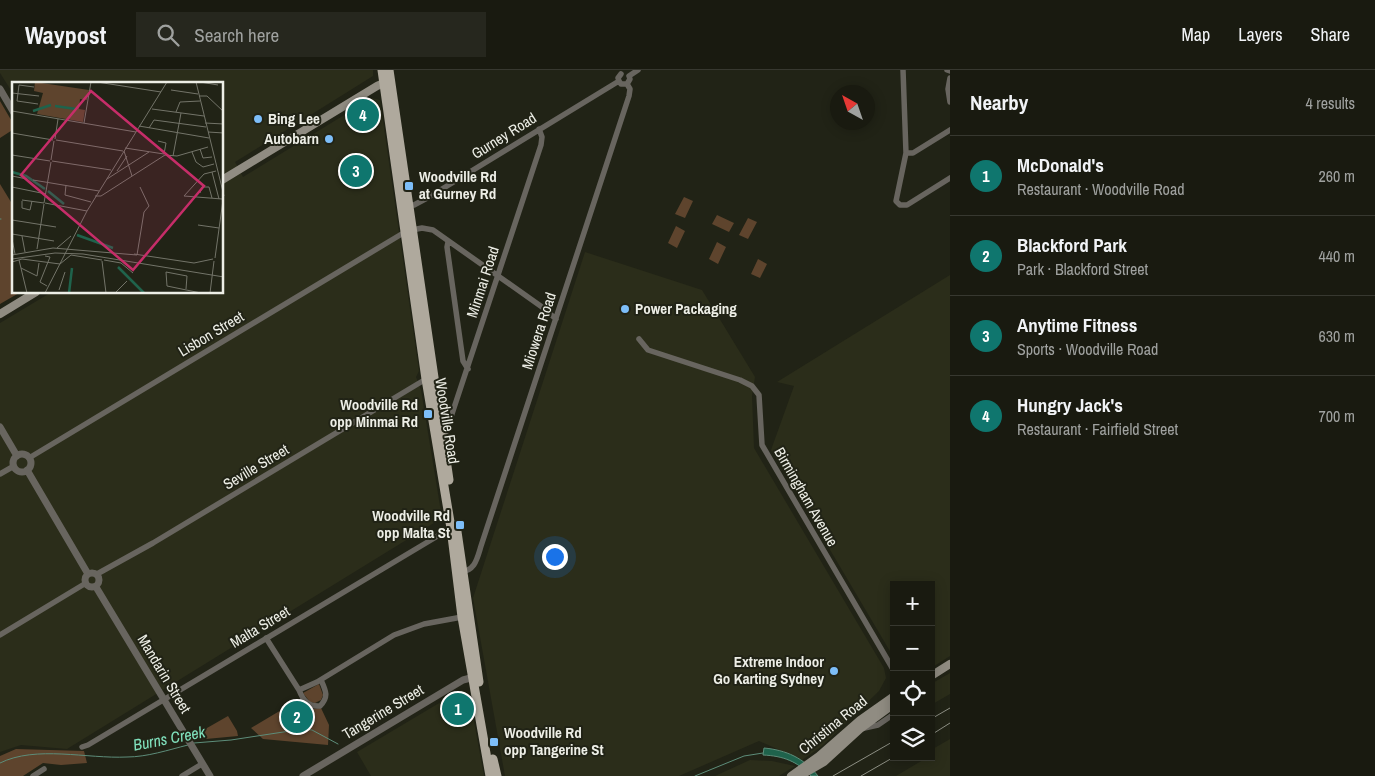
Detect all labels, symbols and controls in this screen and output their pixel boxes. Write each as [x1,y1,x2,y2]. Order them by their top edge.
search box [136,12,486,57]
text: Waypost [25,19,106,51]
icon: search [154,21,182,49]
text: Search here [194,22,279,48]
text: Map [1182,22,1210,47]
text: Layers [1238,22,1283,47]
text: Share [1311,22,1350,47]
inset map [12,82,224,294]
north arrow [830,85,875,130]
text: Nearby [970,88,1028,117]
text: 4 results [1305,92,1355,114]
pin: 4 [347,96,379,134]
street label: Gurney Road [467,107,540,164]
place label: Bing Lee [268,108,320,129]
marker: Bing Lee [252,113,264,125]
place label: Autobarn [264,128,319,149]
marker: Autobarn [323,133,335,145]
pin: 3 [340,152,372,190]
text: McDonald's [1017,152,1104,178]
text: 1 [982,165,990,187]
text: 260 m [1319,165,1355,187]
place label: Woodville Rd at Gurney Rd [419,166,497,204]
text: Restaurant · Woodville Road [1017,178,1185,200]
marker: Woodville Rd at Gurney Rd [403,180,415,192]
text: Blackford Park [1017,232,1127,258]
street label: Minmai Road [461,243,504,320]
text: 2 [982,245,990,267]
text: 440 m [1319,245,1355,267]
text: Park · Blackford Street [1017,258,1148,280]
street label: Miowera Road [516,290,561,372]
place label: Power Packaging [635,298,737,319]
marker: Power Packaging [619,303,631,315]
street label: Lisbon Street [174,305,248,361]
text: Anytime Fitness [1017,312,1137,338]
text: 3 [982,325,990,347]
text: 630 m [1319,325,1355,347]
text: Sports · Woodville Road [1017,338,1158,360]
street label: Woodville Road [430,376,465,465]
text: Hungry Jack's [1017,392,1123,418]
place label: Woodville Rd opp Minmai Rd [330,394,418,432]
text: 4 [982,405,990,427]
text: 700 m [1319,405,1355,427]
marker: Woodville Rd opp Minmai Rd [422,408,434,420]
text: Restaurant · Fairfield Street [1017,418,1178,440]
street label: Seville Street [219,438,293,494]
street label: Birmingham Avenue [770,443,843,550]
place label: Woodville Rd opp Malta St [372,505,450,543]
marker: Woodville Rd opp Malta St [454,519,466,531]
your location [542,544,568,570]
map controls [890,581,935,761]
button: + [890,581,935,626]
street label: Malta Street [226,600,294,653]
button: − [890,626,935,671]
street label: Mandarin Street [133,631,196,717]
place label: Extreme Indoor Go Karting Sydney [713,651,824,689]
marker: Extreme Indoor Go Karting Sydney [828,665,840,677]
button: locate [890,671,935,716]
street label: Tangerine Street [338,679,428,744]
pin: 1 [442,690,474,728]
street label: Christina Road [794,690,871,759]
pin: 2 [281,698,313,736]
button: layers [890,716,935,761]
water label: Burns Creek [131,720,207,756]
place label: Woodville Rd opp Tangerine St [504,722,604,760]
marker: Woodville Rd opp Tangerine St [488,736,500,748]

